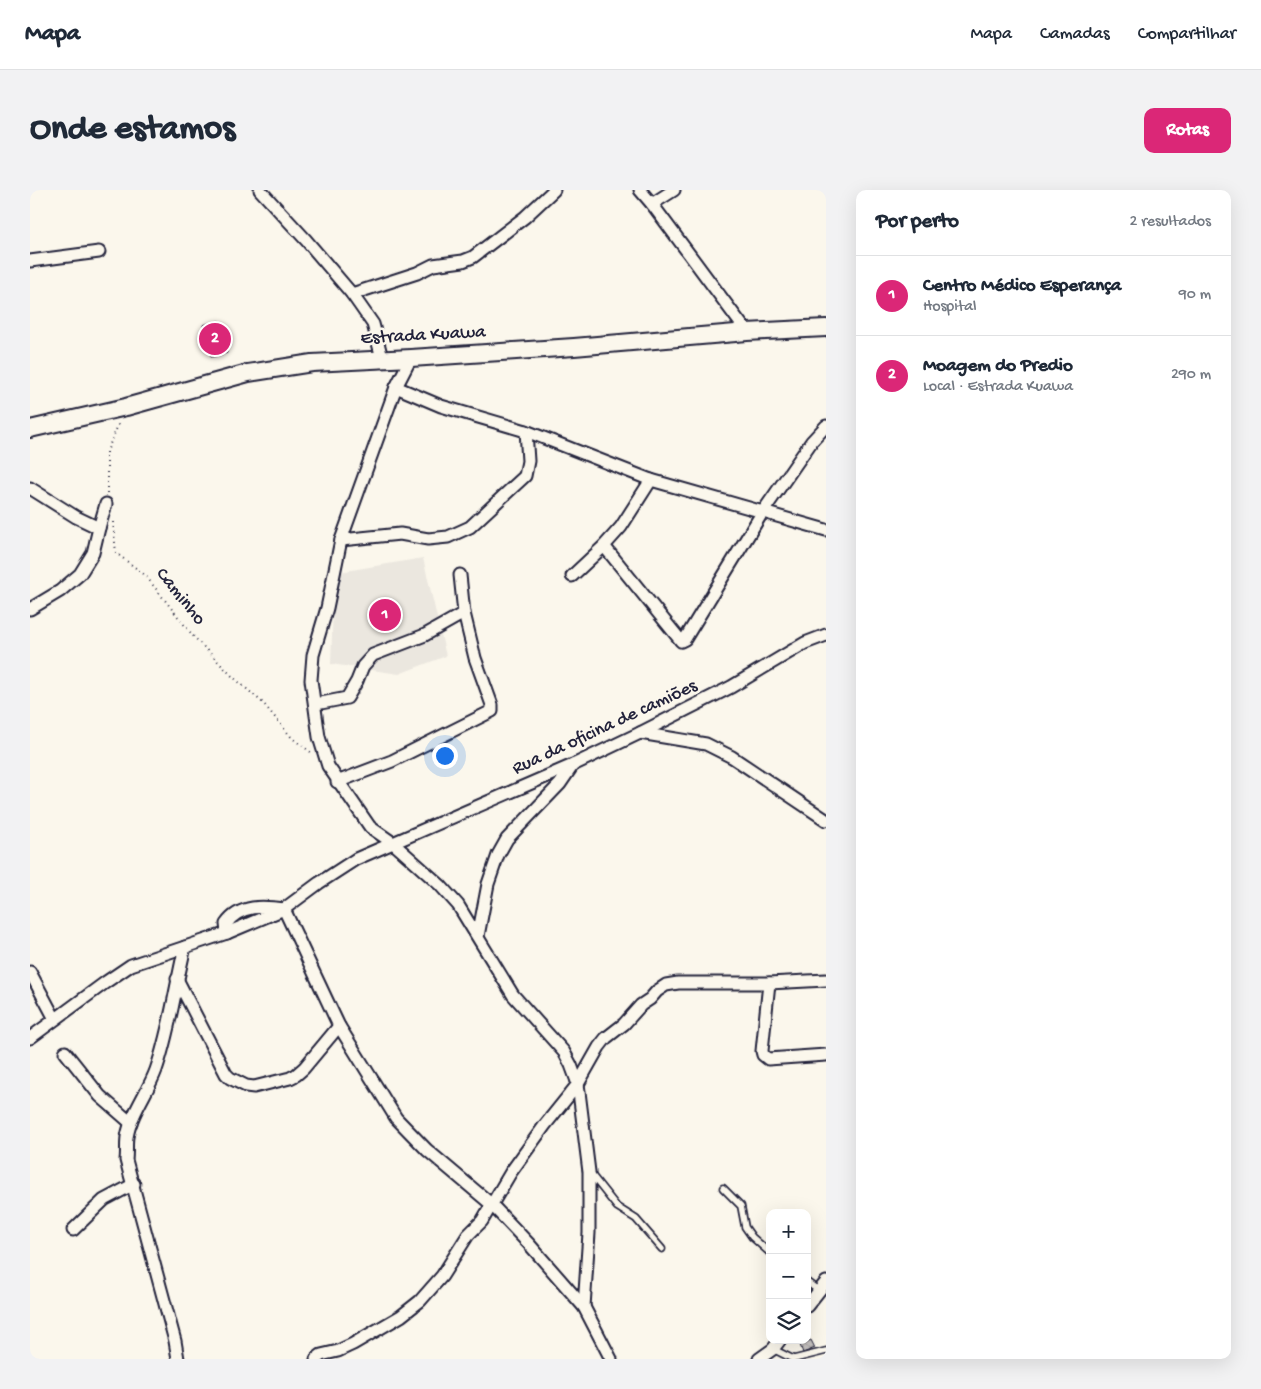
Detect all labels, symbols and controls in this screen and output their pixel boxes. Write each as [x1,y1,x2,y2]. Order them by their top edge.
text: Mapa [25,20,80,49]
text: Mapa [971,24,1012,45]
text: Camadas [1040,24,1110,45]
text: Compartilhar [1138,24,1236,45]
button: Rotas [1144,108,1231,153]
text: Onde estamos [30,110,235,151]
text: Por perto [876,210,959,235]
text: 2 resultados [1130,213,1211,232]
text: Centro Médico Esperança [923,275,1121,298]
text: 1 [889,286,895,305]
text: 90 m [1179,286,1211,305]
text: Hospital [923,298,977,317]
pin: 2 [199,320,231,358]
street label: Estrada Kuawa [360,321,488,351]
text: Moagem do Predio [923,355,1073,378]
text: 2 [888,366,896,385]
text: 290 m [1171,366,1211,385]
text: Local · Estrada Kuawa [923,378,1073,397]
street label: Caminho [150,564,210,631]
pin: 1 [369,596,401,634]
street label: Rua da oficina de camiões [509,675,702,781]
your location [432,743,458,769]
map controls [766,1209,811,1344]
button: + [766,1209,811,1254]
button: − [766,1254,811,1299]
button: layers [766,1299,811,1344]

